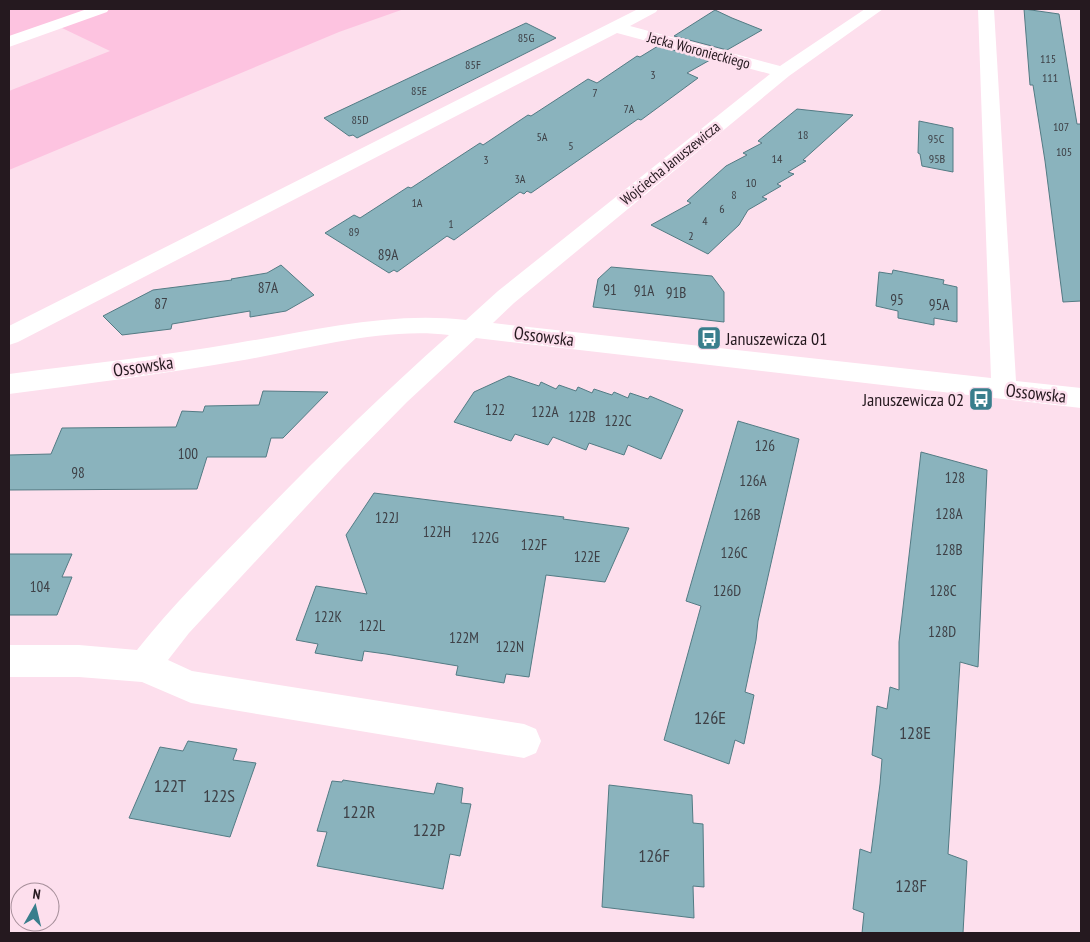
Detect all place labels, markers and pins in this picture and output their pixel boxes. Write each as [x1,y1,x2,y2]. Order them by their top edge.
bus stop icon: Januszewicza 01 [696,325,722,351]
place label: Januszewicza 01 [725,327,827,350]
bus stop icon: Januszewicza 02 [968,386,994,412]
place label: Januszewicza 02 [862,388,964,411]

